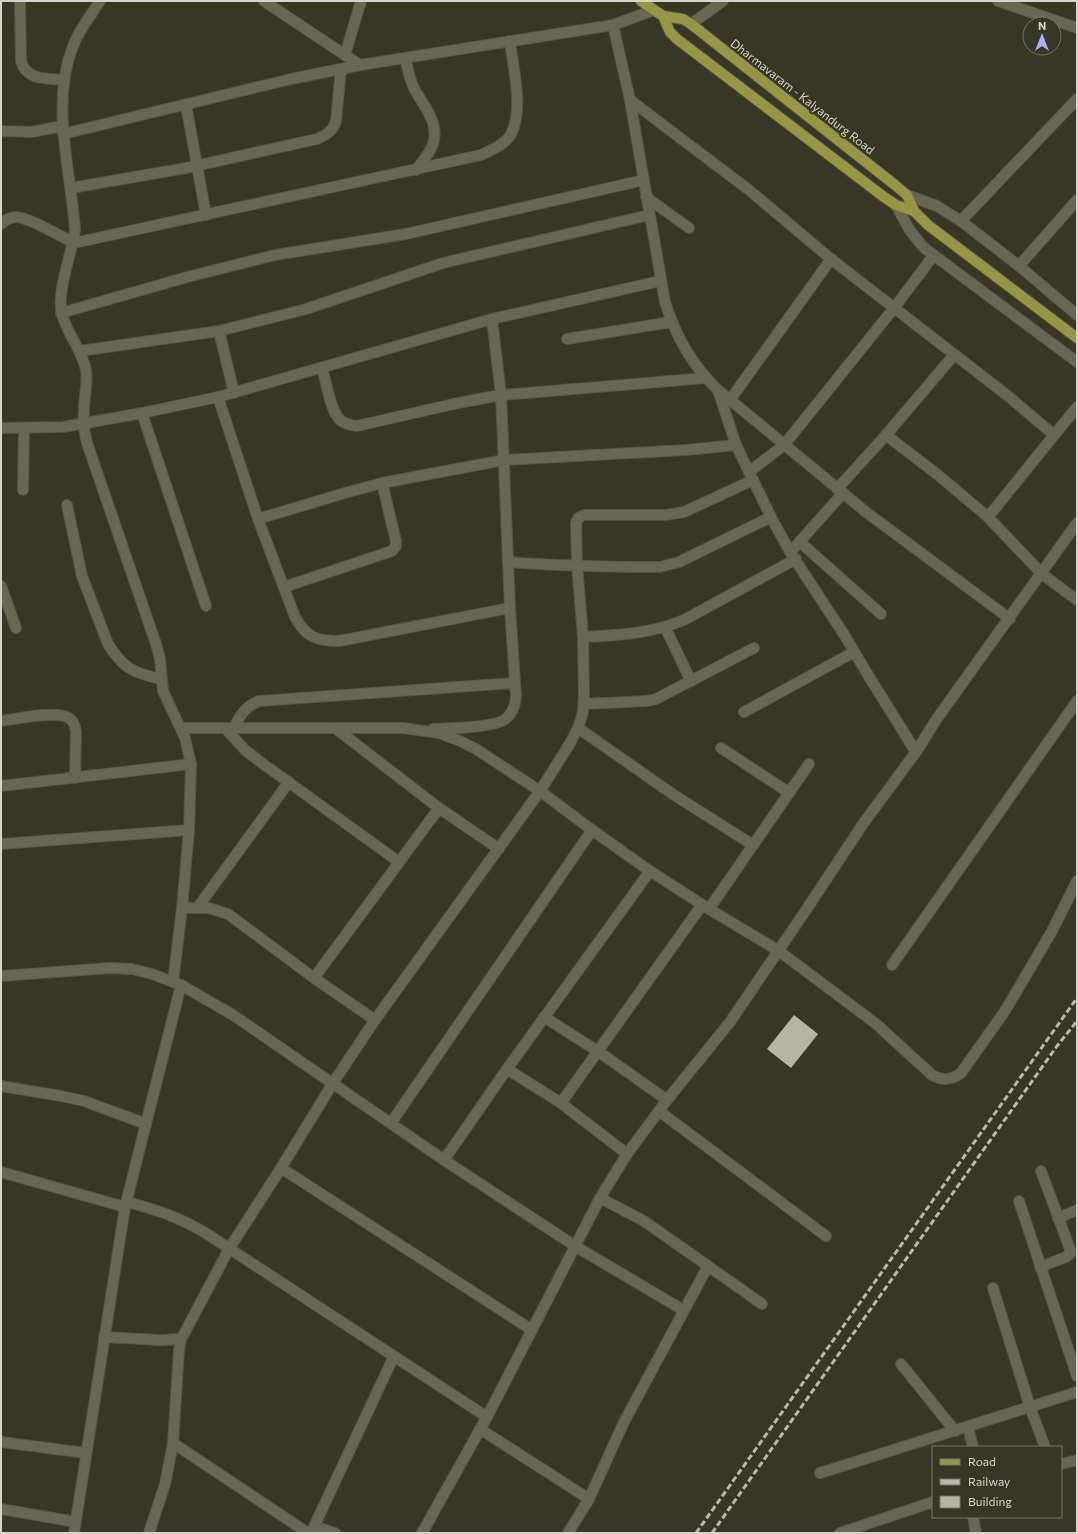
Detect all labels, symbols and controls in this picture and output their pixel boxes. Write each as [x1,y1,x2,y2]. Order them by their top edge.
north arrow [1022,16,1062,56]
text: N [1038,19,1046,32]
street label: Dharmavaram - Kalyandurg Road [728,35,878,157]
legend [932,1446,1062,1518]
text: Road [968,1454,996,1468]
text: Railway [968,1474,1010,1488]
text: Building [968,1494,1012,1508]

